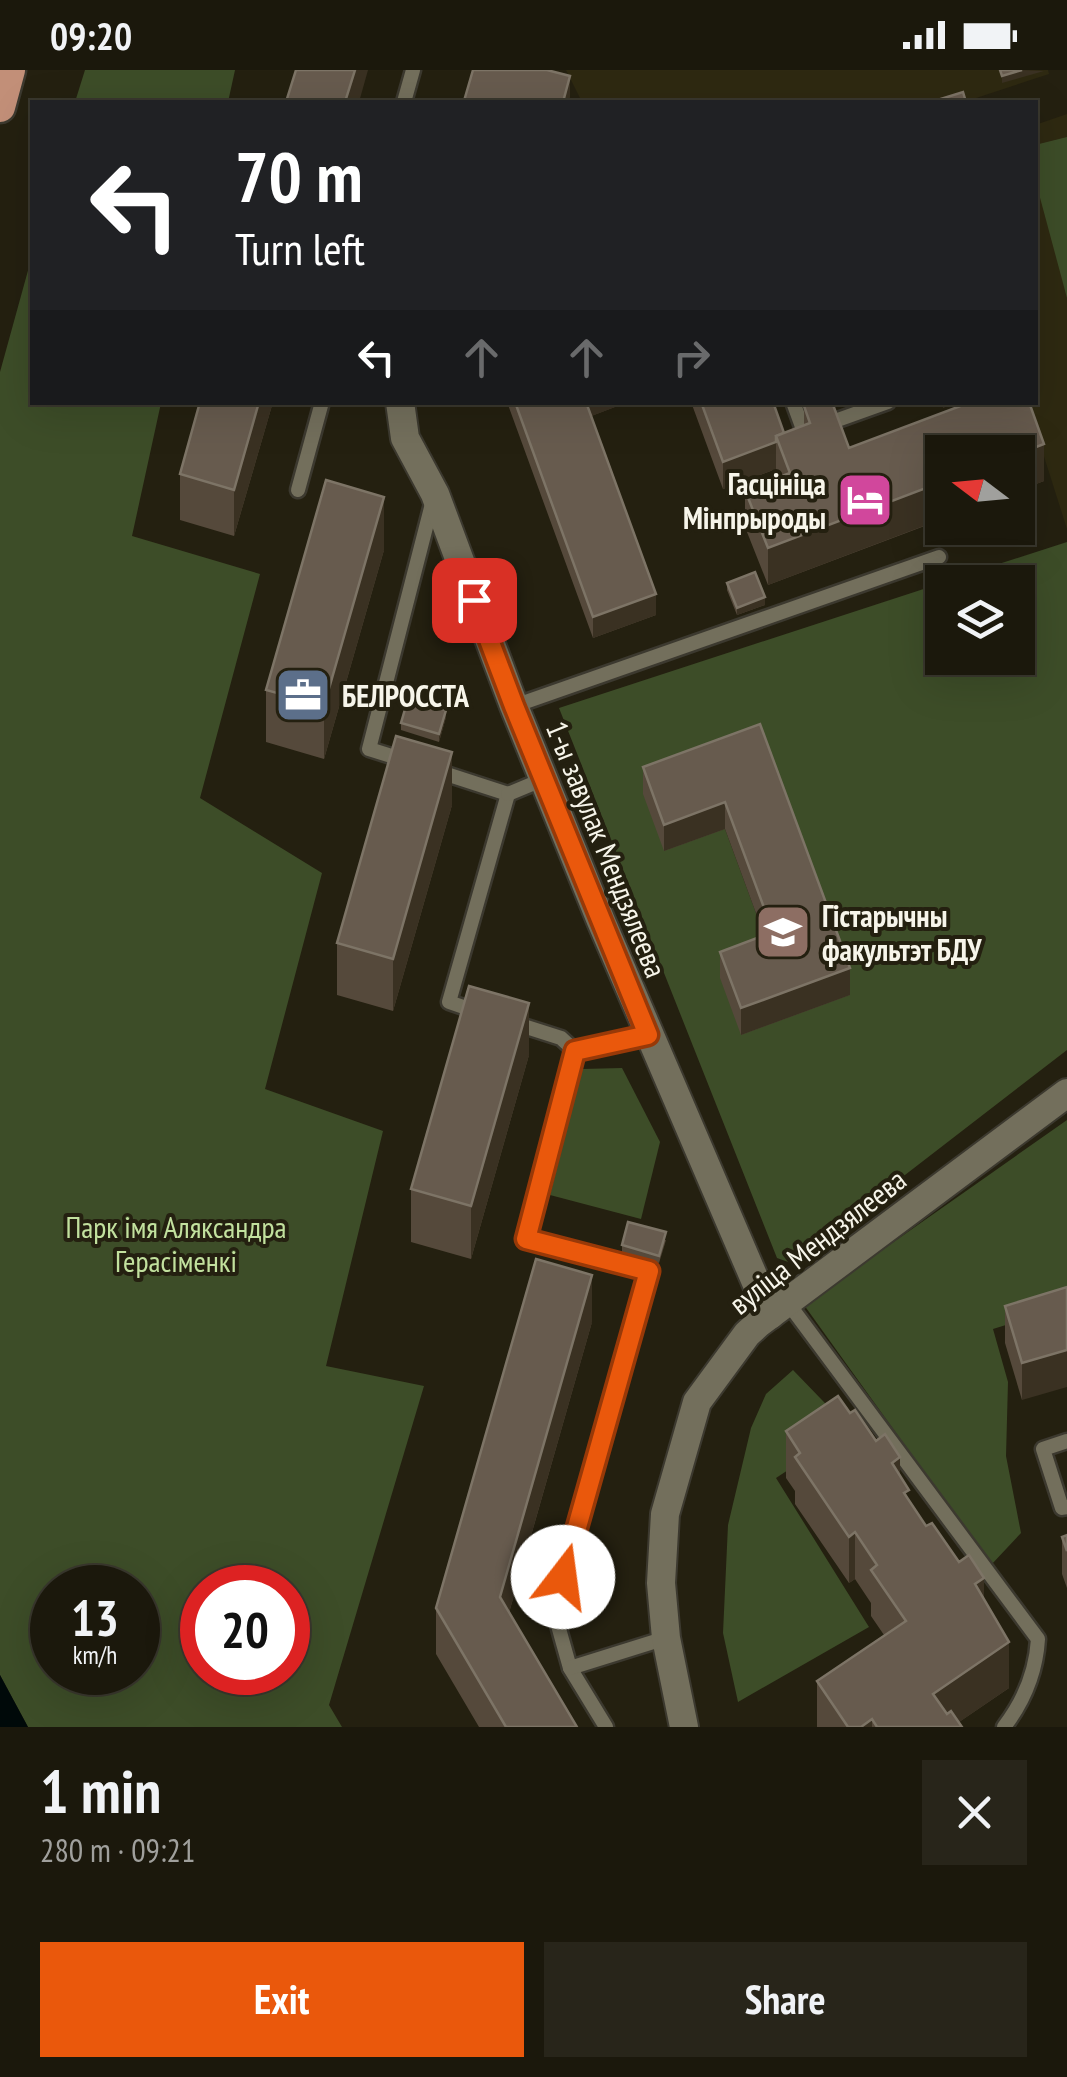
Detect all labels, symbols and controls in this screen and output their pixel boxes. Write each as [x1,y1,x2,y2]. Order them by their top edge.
text: 09:20 [50,11,132,60]
text: 70 m [235,131,363,221]
icon: left [70,140,200,270]
text: Turn left [235,219,365,277]
icon: left [349,330,404,385]
icon: ahead [454,330,509,385]
icon: ahead [559,330,614,385]
icon: right [664,330,719,385]
north arrow [925,435,1035,545]
map controls [925,435,1035,675]
place label: Гасцініца Мінпрыроды [683,464,826,537]
hotel icon: Гасцініца Мінпрыроды [835,470,895,530]
pin [432,558,517,643]
button: layers [925,565,1035,675]
icon: arrive [447,573,502,628]
office icon: БЕЛРОССТА [273,665,333,725]
place label: БЕЛРОССТА [342,676,470,715]
street label: 1-ы завулак Мендзялеева [538,715,676,983]
place label: Гістарычны факультэт БДУ [822,896,982,969]
school or university icon: Гістарычны факультэт БДУ [753,902,813,962]
street label: вуліца Мендзялеева [721,1160,913,1322]
park label: Парк імя Аляксандра Герасіменкі [65,1207,287,1280]
position arrow [511,1525,615,1629]
speed limit sign: 20 [180,1565,310,1695]
text: 13 [71,1585,119,1650]
text: km/h [73,1639,117,1671]
text: 1 min [40,1752,161,1830]
button: close [922,1760,1027,1865]
text: 280 m · 09:21 [40,1829,195,1871]
button: Exit [40,1942,524,2057]
button: Share [544,1942,1027,2057]

